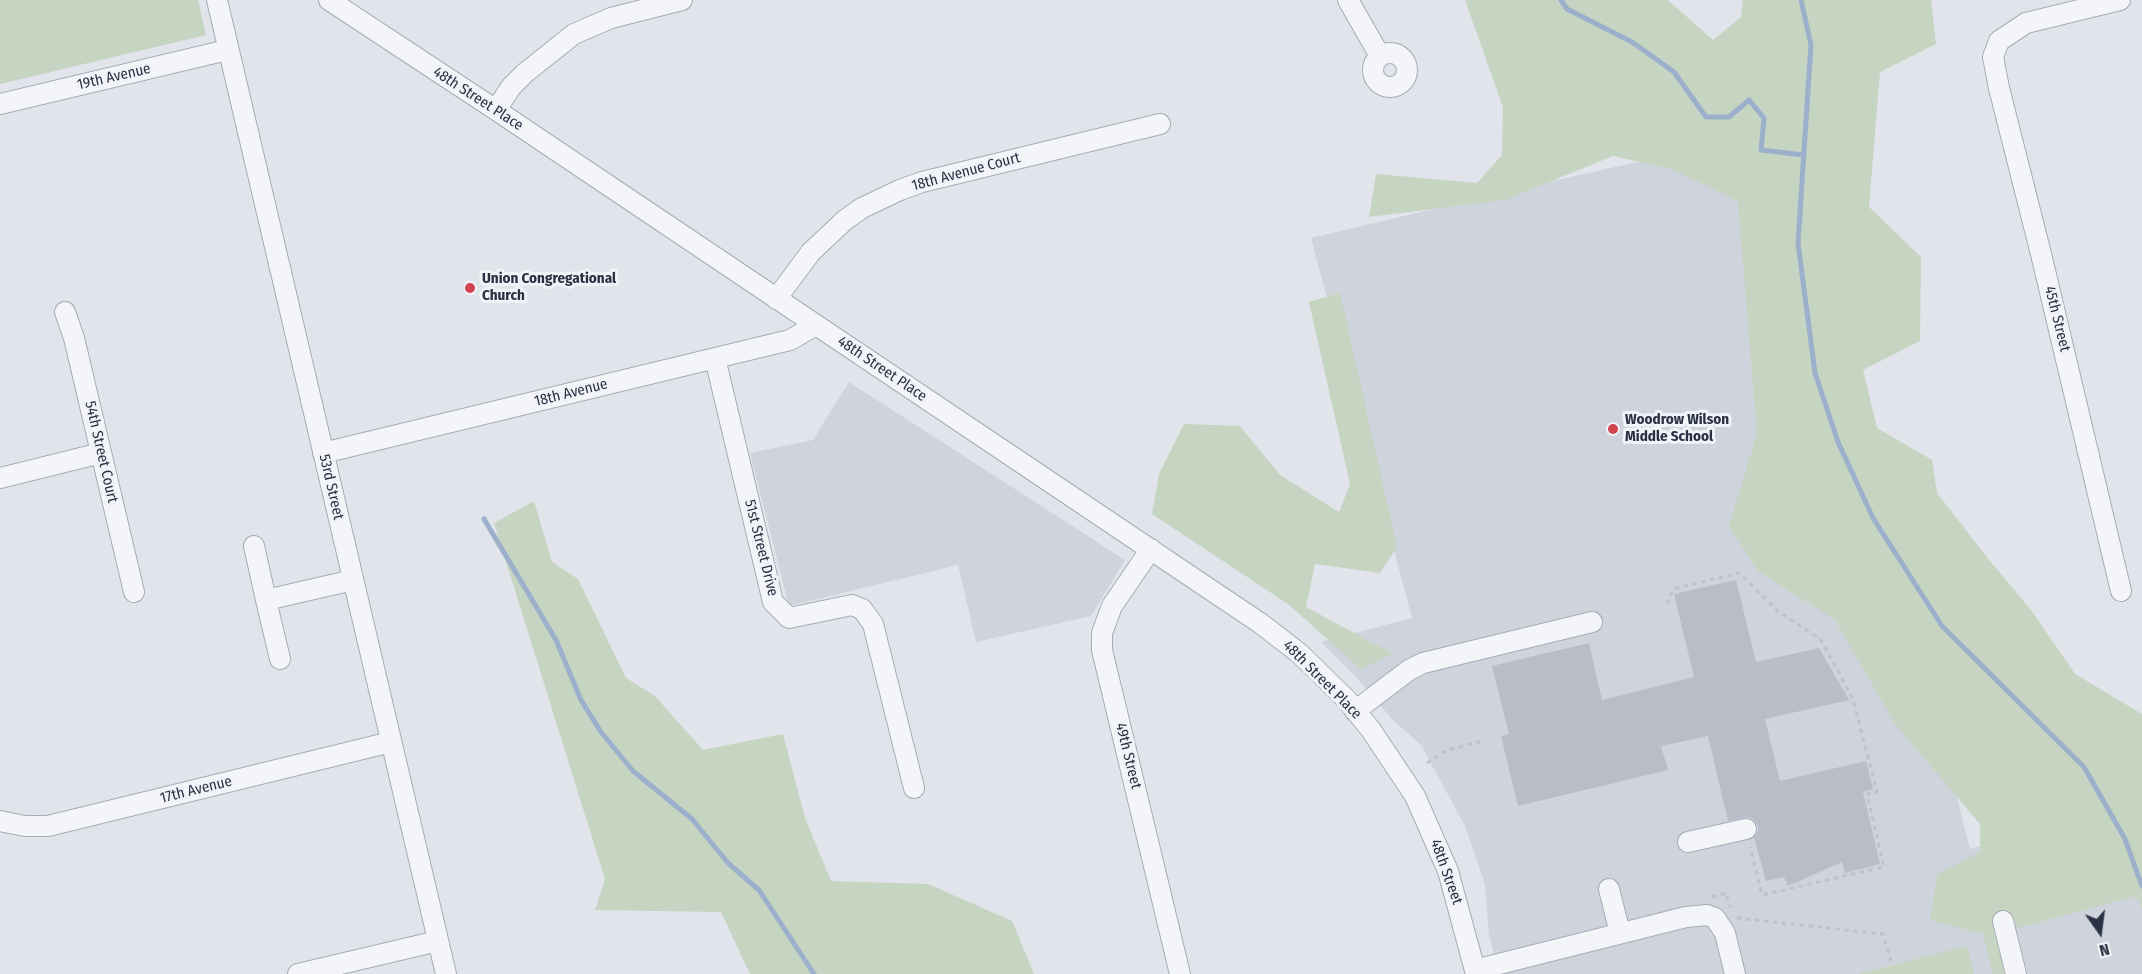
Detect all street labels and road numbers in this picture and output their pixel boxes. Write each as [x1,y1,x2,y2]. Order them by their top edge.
street label: 19th Avenue [76,60,152,94]
street label: 48th Street Place [429,63,527,135]
street label: 18th Avenue Court [910,149,1022,195]
street label: 45th Street [2040,284,2074,354]
street label: 48th Street Place [834,332,930,406]
street label: 18th Avenue [533,375,609,411]
street label: 54th Street Court [81,399,121,505]
street label: 53rd Street [315,452,347,522]
street label: 51st Street Drive [740,498,782,598]
street label: 48th Street Place [1279,637,1365,723]
street label: 49th Street [1111,721,1145,791]
street label: 17th Avenue [158,772,234,808]
street label: 48th Street [1426,837,1466,907]

